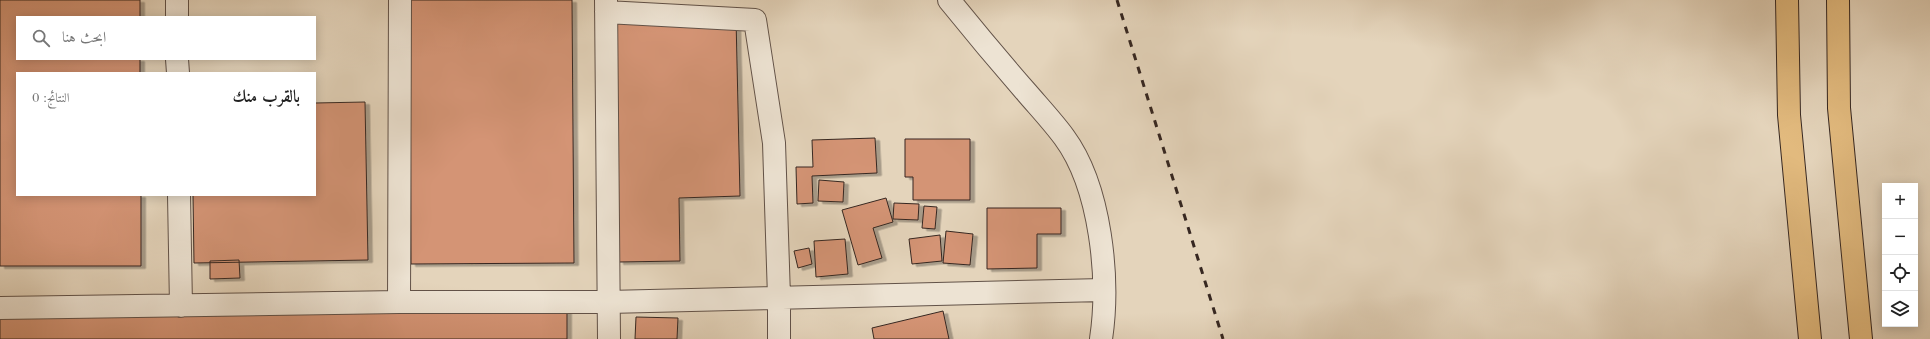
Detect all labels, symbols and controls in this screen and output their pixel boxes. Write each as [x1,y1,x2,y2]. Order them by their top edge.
search box [16,16,316,60]
icon: search [30,27,52,49]
text: ابحث هنا [62,31,106,46]
text: بالقرب منك [232,89,300,106]
text: النتائج: 0 [32,92,70,105]
map controls [1882,183,1918,327]
button: + [1882,183,1918,219]
button: − [1882,219,1918,255]
button: locate [1882,255,1918,291]
button: layers [1882,291,1918,327]

